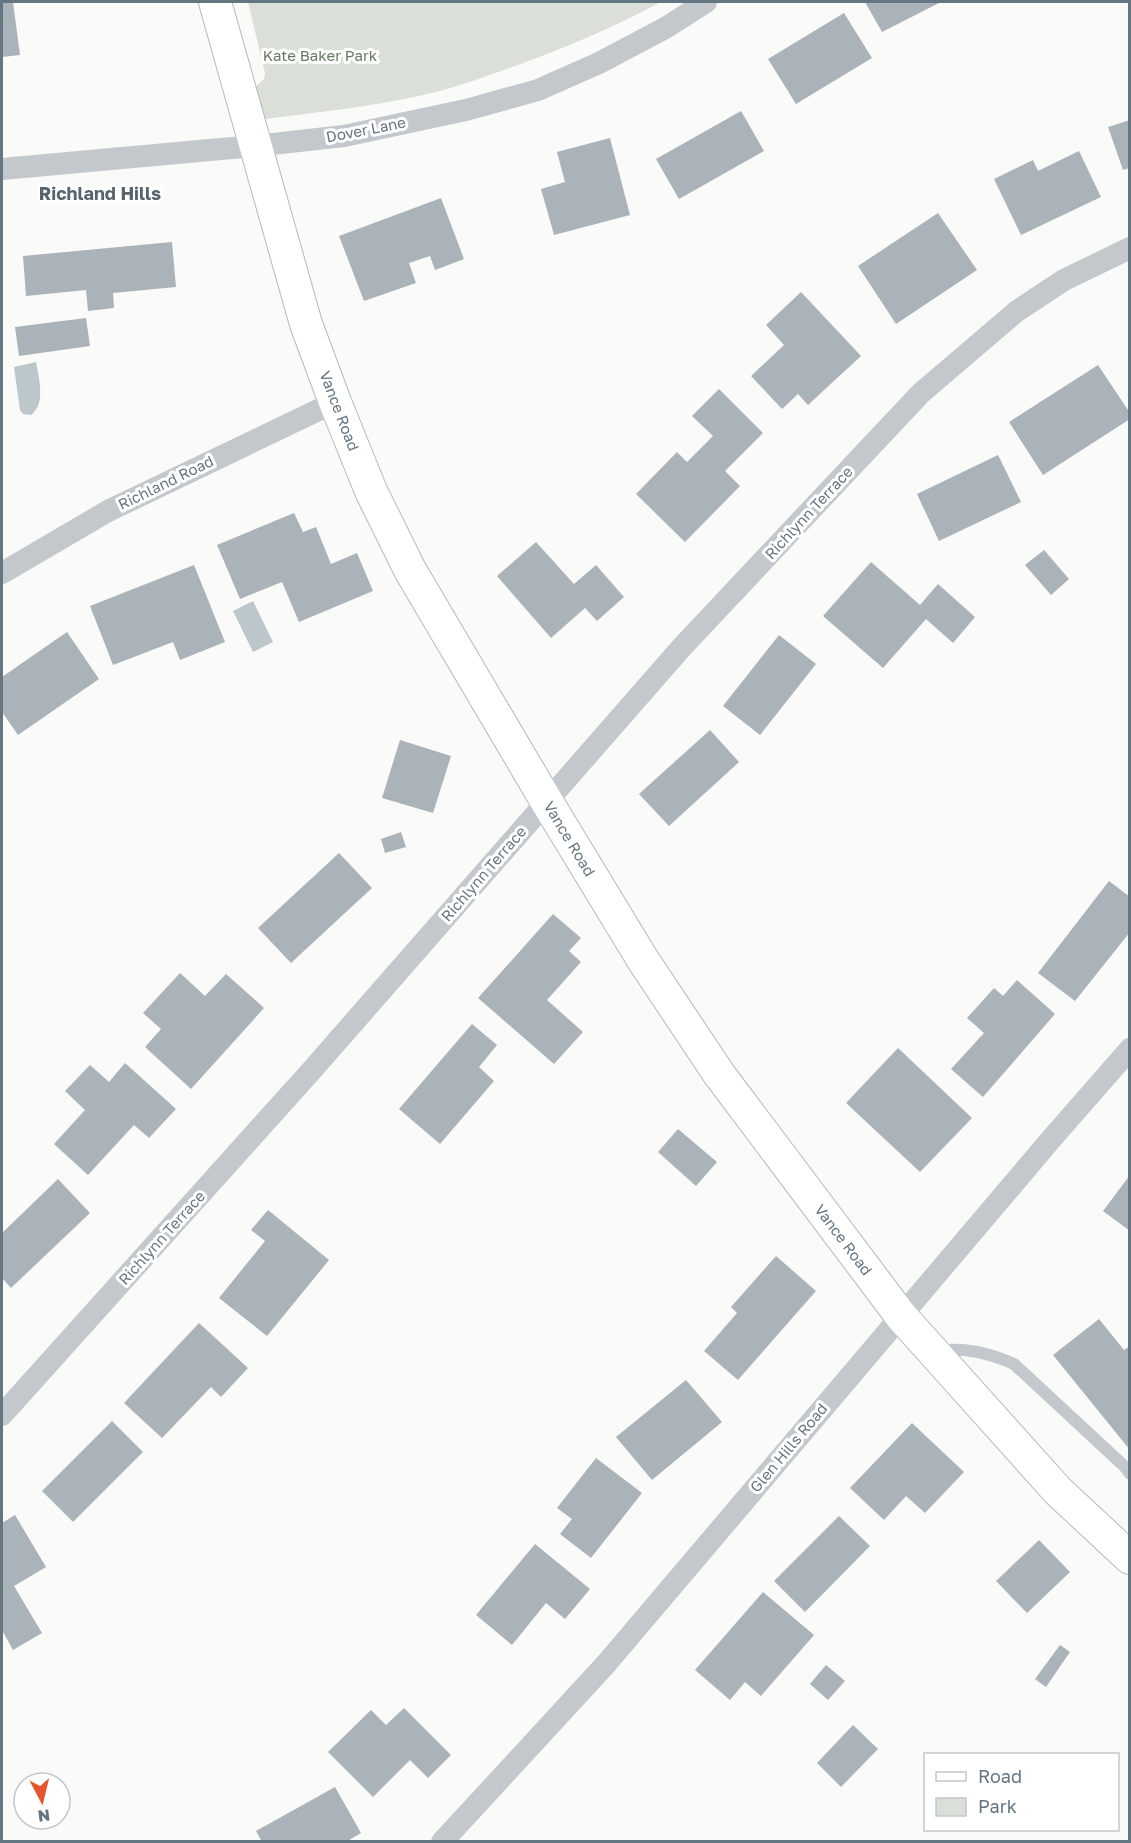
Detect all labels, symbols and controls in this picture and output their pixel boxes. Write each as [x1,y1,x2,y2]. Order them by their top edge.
park label: Kate Baker Park [263,46,378,64]
street label: Dover Lane [324,112,407,146]
district label: Richland Hills [39,182,161,204]
street label: Vance Road [316,368,363,453]
street label: Richland Road [115,451,216,513]
street label: Richlynn Terrace [761,462,856,562]
street label: Vance Road [540,798,599,879]
street label: Richlynn Terrace [437,822,530,925]
street label: Richlynn Terrace [114,1186,208,1288]
street label: Vance Road [811,1200,876,1278]
street label: Glen Hills Road [746,1399,831,1495]
legend [924,1753,1119,1831]
text: Road [978,1765,1022,1787]
north arrow [12,1771,72,1831]
text: Park [978,1795,1017,1817]
text: N [37,1805,51,1827]

